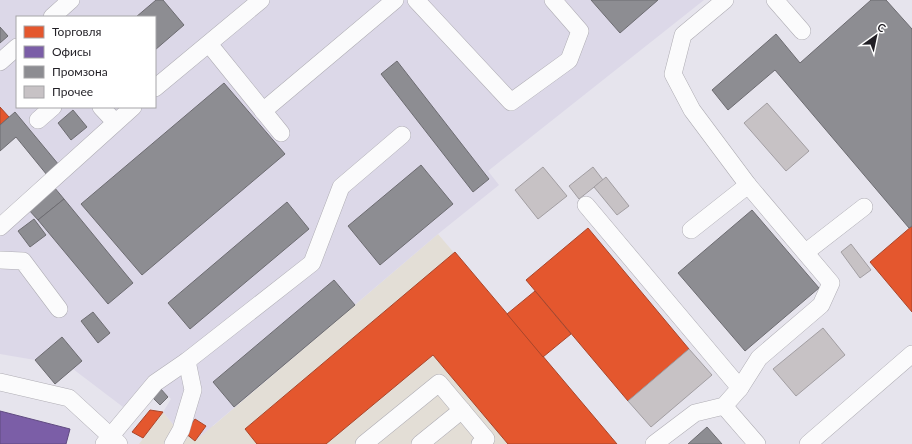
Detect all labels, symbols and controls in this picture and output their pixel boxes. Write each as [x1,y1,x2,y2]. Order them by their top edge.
legend [16,16,156,108]
north arrow [856,16,896,56]
text: С [875,20,889,35]
text: Торговля [52,24,102,39]
text: Офисы [52,44,91,59]
text: Промзона [52,64,108,79]
text: Прочее [52,84,93,99]

